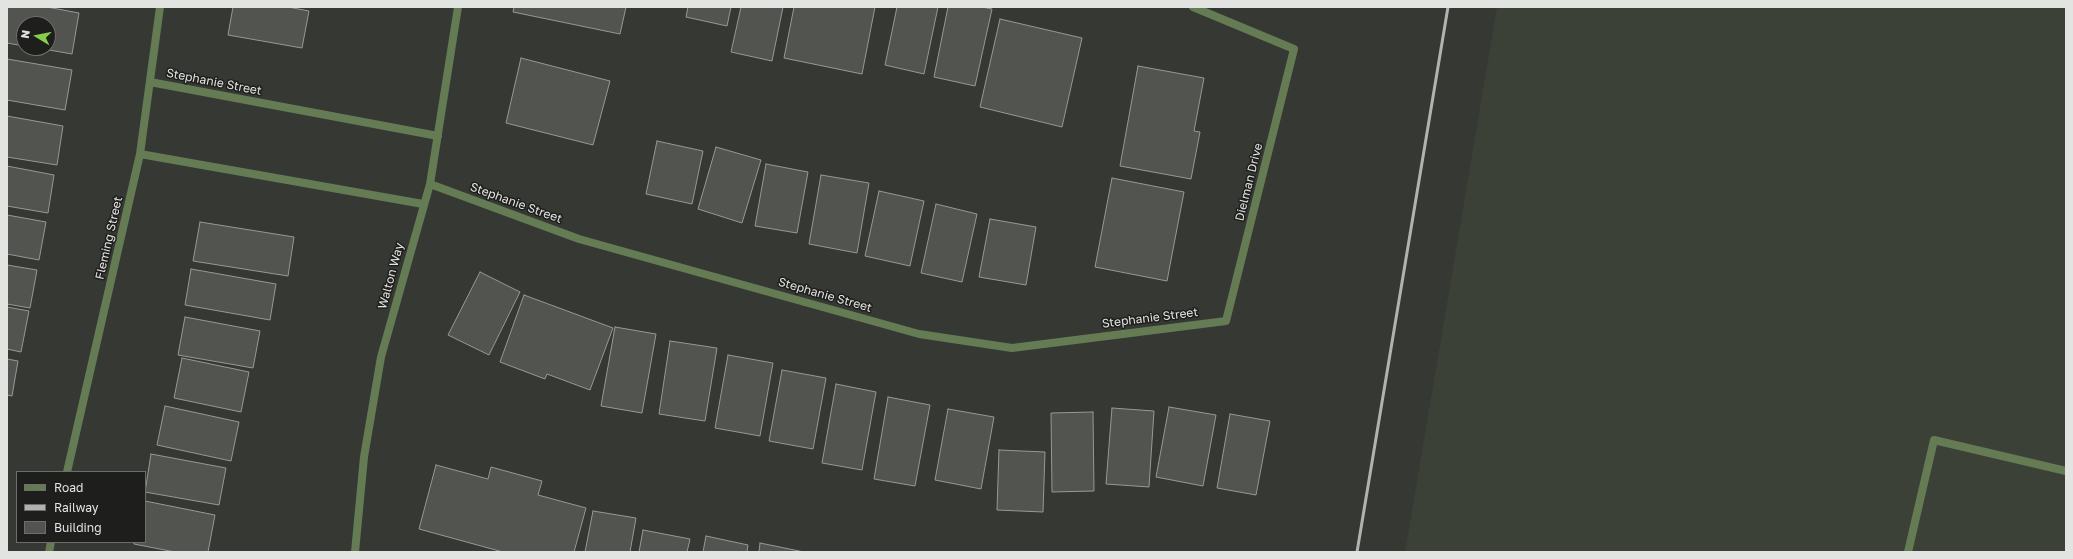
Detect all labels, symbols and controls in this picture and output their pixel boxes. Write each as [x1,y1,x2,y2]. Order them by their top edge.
north arrow [16,16,56,56]
text: N [18,29,32,39]
street label: Stephanie Street [165,66,263,98]
street label: Dielman Drive [1232,141,1266,223]
street label: Stephanie Street [468,180,564,226]
street label: Fleming Street [92,195,126,281]
street label: Walton Way [375,241,407,311]
street label: Stephanie Street [776,275,874,315]
street label: Stephanie Street [1101,305,1199,331]
legend [16,471,146,543]
text: Road [54,480,83,495]
text: Railway [54,500,99,515]
text: Building [54,520,102,535]

